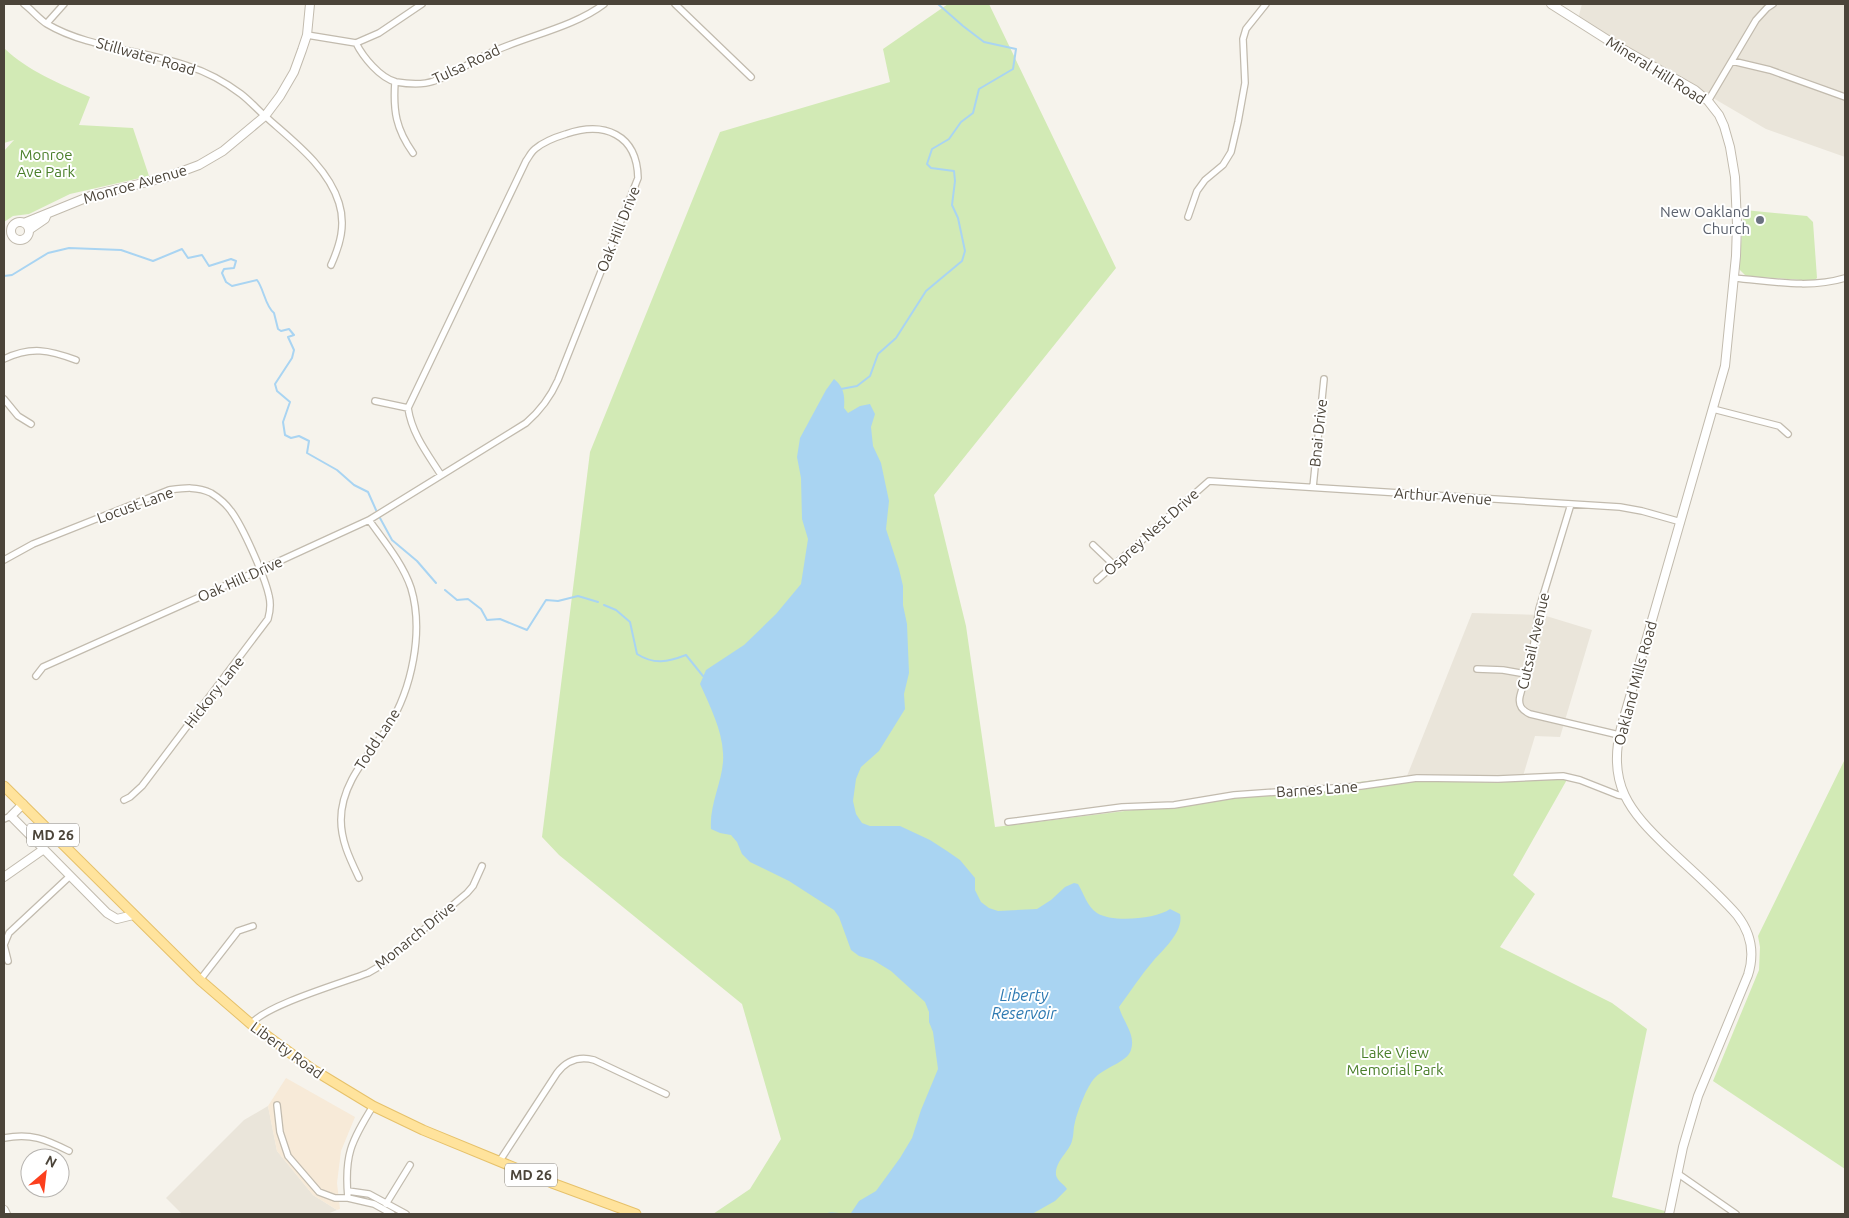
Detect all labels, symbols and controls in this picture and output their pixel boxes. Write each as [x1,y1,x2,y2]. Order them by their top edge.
street label: Mineral Hill Road [1603,33,1709,107]
street label: Stillwater Road [94,34,198,78]
street label: Tulsa Road [429,41,503,87]
park label: Monroe Ave Park [17,146,76,180]
street label: Monroe Avenue [81,161,189,207]
street label: Oak Hill Drive [593,184,643,274]
place label: New Oakland Church [1660,203,1750,237]
marker: New Oakland Church [1754,214,1766,226]
street label: Bnai Drive [1306,398,1330,468]
street label: Locust Lane [95,483,175,527]
street label: Arthur Avenue [1393,484,1493,508]
street label: Osprey Nest Drive [1100,485,1202,579]
street label: Oak Hill Drive [195,553,285,605]
street label: Cutsail Avenue [1514,591,1552,691]
street label: Oakland Mills Road [1610,619,1660,747]
street label: Hickory Lane [181,653,247,731]
street label: Todd Lane [351,705,403,773]
street label: Barnes Lane [1276,778,1358,800]
road number: MD 26 [27,824,79,846]
street label: Monarch Drive [371,897,459,973]
water label: Liberty Reservoir [992,986,1057,1022]
street label: Liberty Road [248,1018,326,1082]
park label: Lake View Memorial Park [1346,1044,1444,1078]
north arrow [20,1148,70,1198]
text: N [43,1152,59,1171]
road number: MD 26 [505,1164,557,1186]

